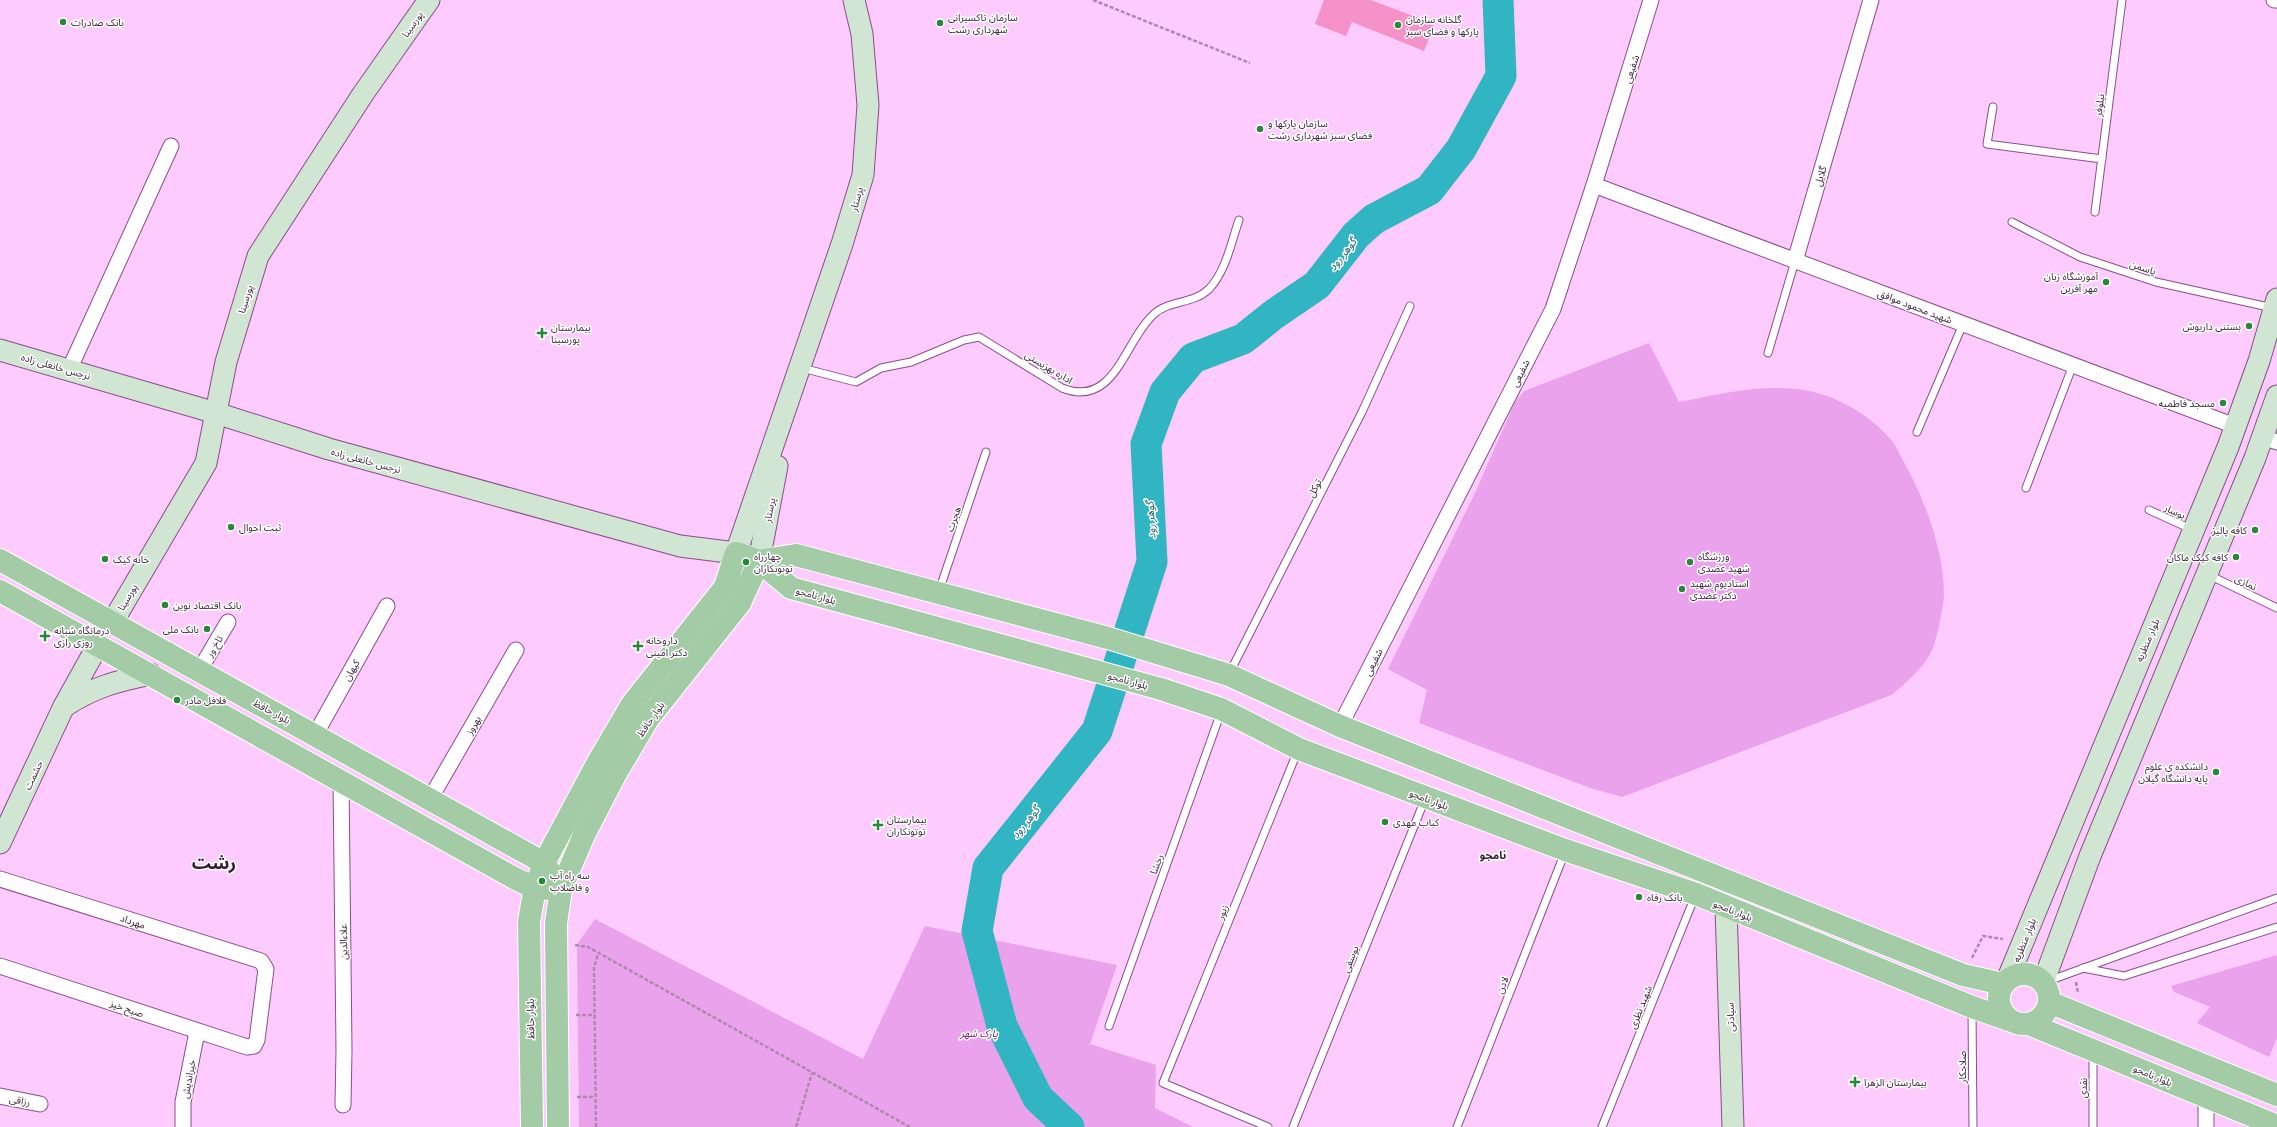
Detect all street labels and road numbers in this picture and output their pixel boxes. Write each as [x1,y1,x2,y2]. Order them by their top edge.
street label: پورسینا [398,8,426,40]
street label: شفیعی [1620,53,1642,85]
street label: نیلوفر [2091,93,2107,118]
street label: گلایل [1810,163,1830,188]
street label: پرستار [846,185,866,214]
street label: یاسمن [2128,256,2158,278]
street label: پورسینا [234,283,256,315]
street label: شهید محمود موافق [1876,285,1954,327]
street label: اداره بهزیستی [1023,347,1075,387]
street label: نرجس خانعلی زاده [20,349,93,383]
street label: شفیعی [1507,357,1533,389]
street label: نرجس خانعلی زاده [330,444,403,476]
street label: توکل [1303,476,1325,500]
street label: پرستار [760,496,778,525]
street label: بوسار [2161,500,2188,522]
street label: هجرت [942,504,964,534]
street label: نمازی [2233,571,2260,593]
street label: پورسینا [114,581,140,613]
street label: بلوار نامجو [794,583,838,607]
street label: بلوار منظریه [2132,616,2163,664]
street label: تاخ ور [202,633,227,661]
street label: شفیعی [1360,646,1386,678]
street label: کیهان [339,656,363,683]
street label: بلوار نامجو [1106,668,1150,692]
street label: بلوار حافظ [251,695,293,727]
street label: بلوار حافظ [633,698,668,740]
street label: بهروز [461,713,484,738]
street label: حشمت [20,758,46,792]
street label: بلوار نامجو [1407,785,1451,813]
street label: رخشا [1146,852,1166,876]
street label: بلوار نامجو [1711,896,1755,924]
street label: زیور [1212,902,1231,922]
street label: مهرداد [119,910,147,932]
street label: بلوار منظریه [2009,916,2039,964]
street label: علاءالدین [336,924,350,960]
street label: یوسفی [1338,943,1362,975]
street label: لادن [1492,974,1512,996]
street label: شهید نظری [1625,983,1655,1031]
street label: صبح خیز [107,995,146,1021]
street label: بلوار حافظ [523,998,537,1039]
street label: سیادتی [1722,1002,1738,1032]
street label: صلاحکار [1955,1051,1969,1084]
street label: خیراندیش [177,1058,199,1100]
street label: بلوار نامجو [2131,1061,2175,1090]
street label: نقدی [2076,1077,2090,1098]
street label: رزاقی [8,1091,32,1109]

